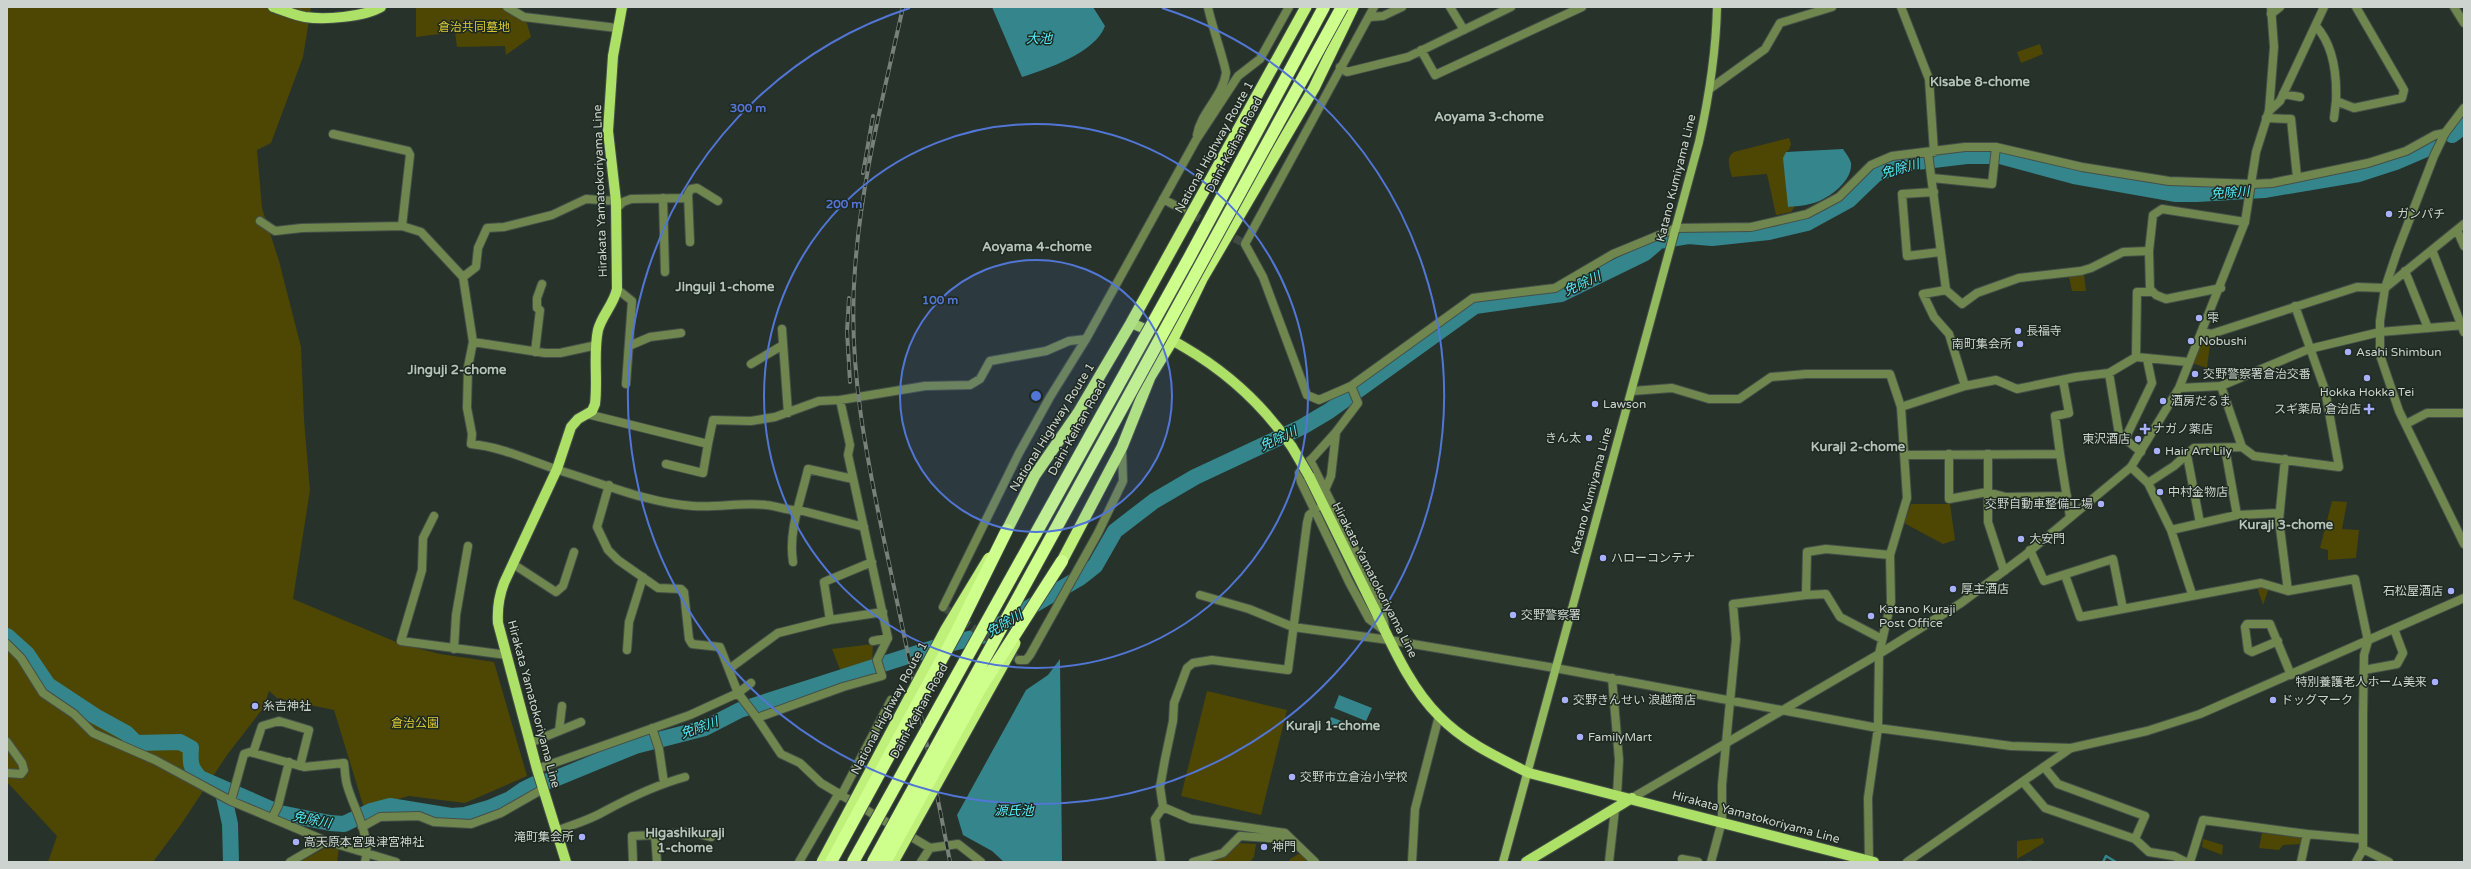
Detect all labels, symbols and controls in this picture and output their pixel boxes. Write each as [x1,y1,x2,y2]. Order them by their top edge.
park label: 倉治共同墓地 [438,20,510,34]
water label: 大池 [1026,31,1054,47]
district label: Kisabe 8-chome [1930,74,2031,90]
street label: National Highway Route 1 [1172,79,1256,215]
street label: Daini-Keihan Road [1203,95,1265,195]
text: 300 m [730,101,766,115]
street label: Hirakata Yamatokoriyama Line [590,104,610,278]
district label: Aoyama 3-chome [1434,109,1544,125]
street label: Katano Kumiyama Line [1653,113,1699,243]
water label: 免除川 [1879,156,1923,182]
water label: 免除川 [2210,184,2252,202]
text: 200 m [826,197,862,211]
place label: ガンパチ [2397,207,2445,221]
marker: ガンパチ [2384,209,2394,219]
district label: Aoyama 4-chome [982,239,1093,255]
water label: 免除川 [1561,268,1605,299]
district label: Jinguji 1-chome [675,279,775,295]
text: 100 m [922,293,958,307]
place label: 雫 [2207,311,2219,325]
marker: 雫 [2194,313,2204,323]
place label: 長福寺 [2026,324,2062,338]
marker: 長福寺 [2013,326,2023,336]
place label: Nobushi [2199,334,2247,348]
marker: Nobushi [2186,336,2196,346]
place label: 南町集会所 [1952,337,2012,351]
marker: 南町集会所 [2015,339,2025,349]
place label: Asahi Shimbun [2356,345,2442,359]
marker: Asahi Shimbun [2343,347,2353,357]
street label: National Highway Route 1 [1007,360,1097,494]
district label: Jinguji 2-chome [407,362,507,378]
place label: 交野警察署倉治交番 [2203,367,2311,381]
marker: 交野警察署倉治交番 [2190,369,2200,379]
marker: Hokka Hokka Tei [2362,373,2372,383]
street label: Daini-Keihan Road [1045,378,1109,478]
place label: Hokka Hokka Tei [2320,385,2414,399]
centre of rings [1029,389,1043,403]
place label: 酒房だるま [2171,394,2231,408]
marker: 酒房だるま [2158,396,2168,406]
place label: Lawson [1603,397,1646,411]
marker: Lawson [1590,399,1600,409]
place label: スギ薬局 倉治店 [2274,402,2361,416]
marker: スギ薬局 倉治店 [2364,404,2374,414]
place label: ナガノ薬店 [2153,422,2213,436]
water label: 免除川 [1257,423,1301,454]
marker: ナガノ薬店 [2140,424,2150,434]
street label: Katano Kumiyama Line [1567,426,1615,556]
place label: きん太 [1545,431,1581,445]
place label: 東沢酒店 [2082,432,2130,446]
marker: きん太 [1584,433,1594,443]
marker: 東沢酒店 [2133,434,2143,444]
district label: Kuraji 2-chome [1811,439,1906,455]
place label: Hair Art Lily [2165,444,2233,458]
marker: Hair Art Lily [2152,446,2162,456]
place label: 中村金物店 [2168,485,2228,499]
marker: 中村金物店 [2155,487,2165,497]
place label: 交野自動車整備工場 [1985,497,2093,511]
marker: 交野自動車整備工場 [2096,499,2106,509]
street label: Hirakata Yamatokoriyama Line [1330,500,1421,660]
district label: Kuraji 3-chome [2239,517,2334,533]
place label: 大安門 [2029,532,2065,546]
marker: 大安門 [2016,534,2026,544]
place label: ハローコンテナ [1611,551,1695,565]
marker: ハローコンテナ [1598,553,1608,563]
place label: 厚主酒店 [1961,582,2009,596]
marker: 厚主酒店 [1948,584,1958,594]
place label: 石松屋酒店 [2383,584,2443,598]
marker: 石松屋酒店 [2446,586,2456,596]
place label: Katano Kuraji Post Office [1879,602,1955,630]
water label: 免除川 [984,606,1027,641]
place label: 交野警察署 [1521,608,1581,622]
marker: 交野警察署 [1508,610,1518,620]
marker: Katano Kuraji Post Office [1866,611,1876,621]
street label: Hirakata Yamatokoriyama Line [505,619,563,790]
street label: National Highway Route 1 [848,639,930,777]
street label: Daini-Keihan Road [887,661,951,761]
place label: 特別養護老人ホーム美来 [2295,675,2427,689]
marker: 特別養護老人ホーム美来 [2430,677,2440,687]
place label: 交野きんせい 浪越商店 [1573,693,1696,707]
place label: ドッグマーク [2281,693,2353,707]
marker: 交野きんせい 浪越商店 [1560,695,1570,705]
marker: ドッグマーク [2268,695,2278,705]
place label: 糸吉神社 [263,699,311,713]
marker: 糸吉神社 [250,701,260,711]
water label: 免除川 [678,713,722,742]
park label: 倉治公園 [391,716,439,730]
district label: Kuraji 1-chome [1286,718,1381,734]
place label: FamilyMart [1588,730,1652,744]
marker: FamilyMart [1575,732,1585,742]
place label: 交野市立倉治小学校 [1300,770,1408,784]
marker: 交野市立倉治小学校 [1287,772,1297,782]
street label: Hirakata Yamatokoriyama Line [1671,788,1842,846]
water label: 源氏池 [994,803,1035,819]
water label: 免除川 [291,808,334,832]
district label: Higashikuraji 1-chome [645,825,725,856]
place label: 滝町集会所 [514,830,574,844]
marker: 滝町集会所 [577,832,587,842]
place label: 高天原本宮奥津宮神社 [304,835,424,849]
marker: 高天原本宮奥津宮神社 [291,837,301,847]
place label: 神門 [1272,840,1296,854]
marker: 神門 [1259,842,1269,852]

